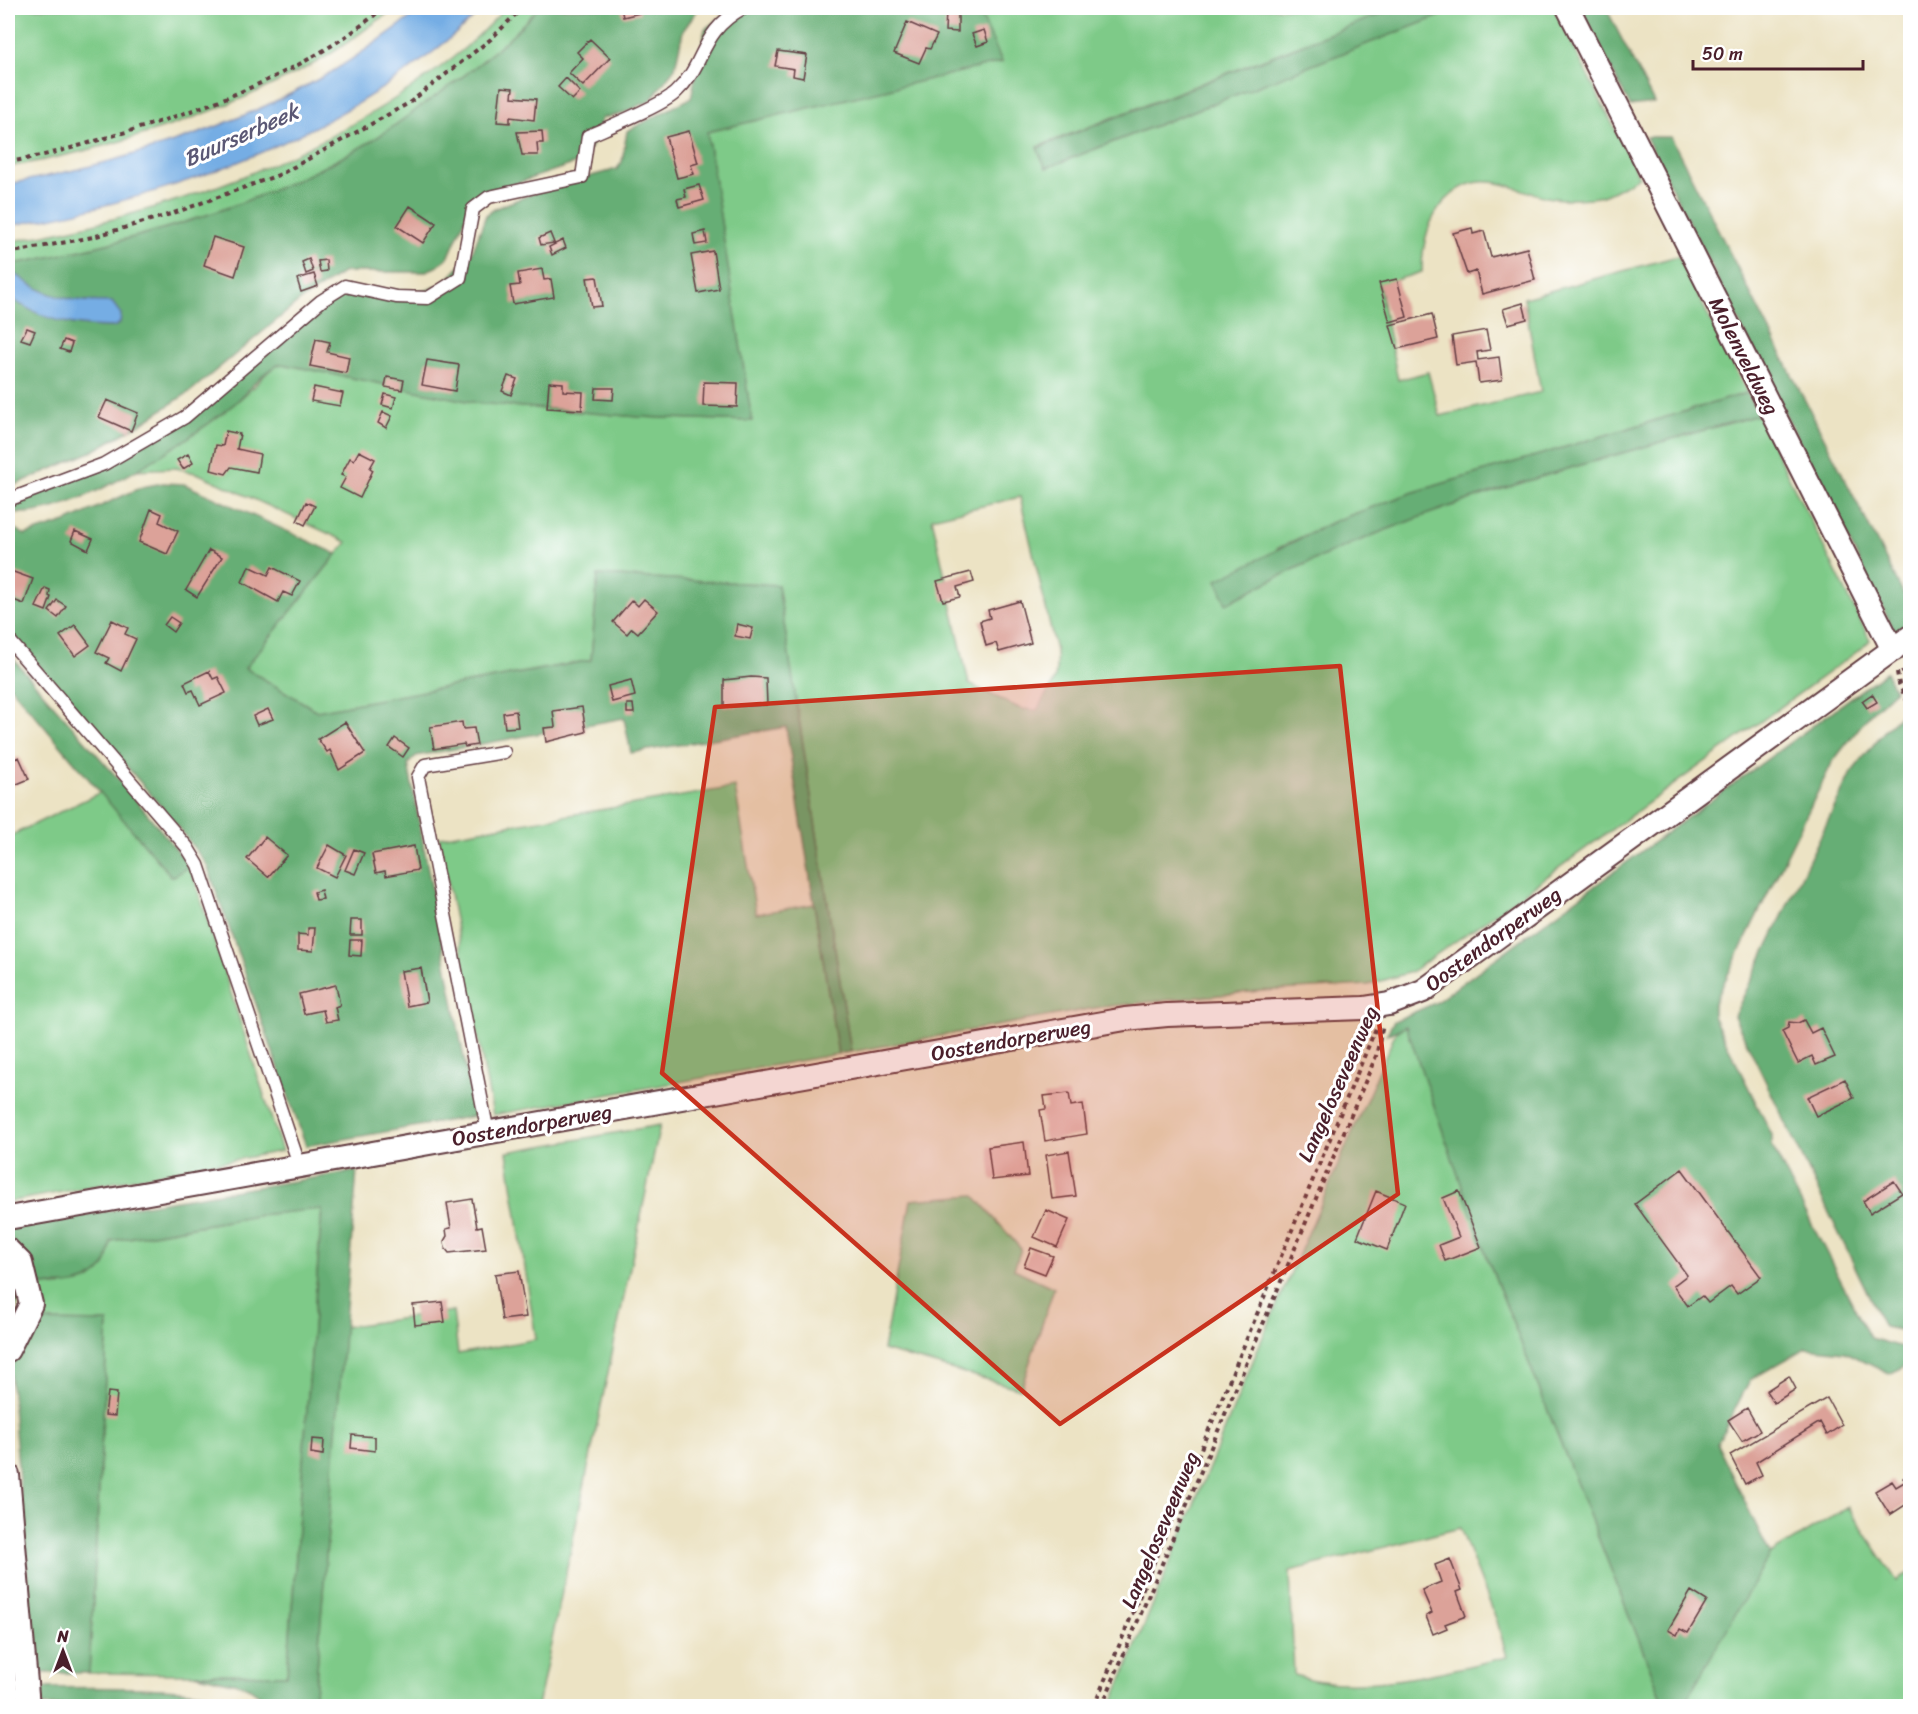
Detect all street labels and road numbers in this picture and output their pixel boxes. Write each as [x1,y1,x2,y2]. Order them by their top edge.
street label: Molenveldweg [1698,290,1790,422]
street label: Oostendorperweg [1416,876,1570,1002]
street label: Langeloseveenweg [1287,999,1390,1168]
street label: Oostendorperweg [928,1007,1094,1073]
street label: Oostendorperweg [449,1092,615,1158]
street label: Langeloseveenweg [1110,1445,1210,1615]

